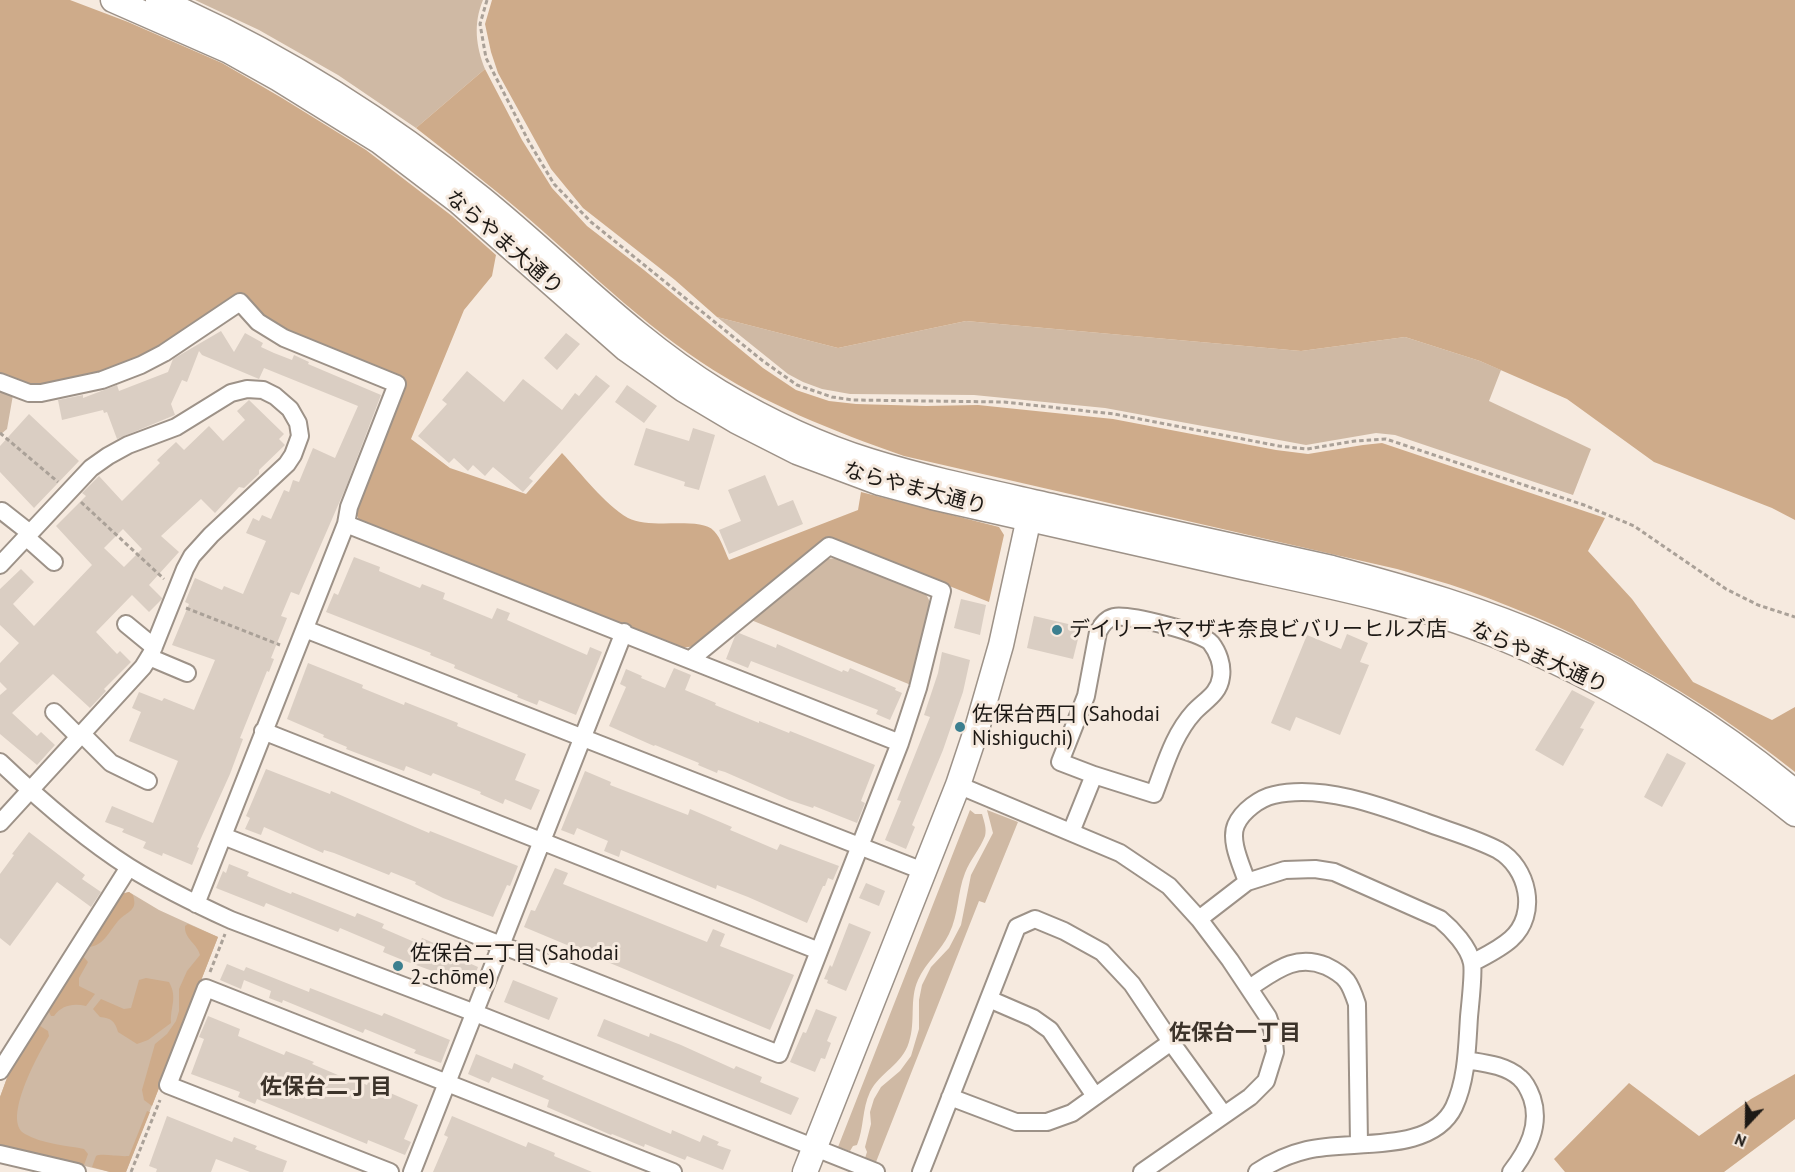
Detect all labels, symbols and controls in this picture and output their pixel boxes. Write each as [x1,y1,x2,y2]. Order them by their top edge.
street label: ならやま大通り [440,185,568,301]
street label: ならやま大通り [841,458,989,520]
place label: デイリーヤマザキ奈良ビバリーヒルズ店 [1069,617,1447,643]
street label: ならやま大通り [1467,617,1611,699]
marker: デイリーヤマザキ奈良ビバリーヒルズ店 [1050,623,1064,637]
place label: 佐保台西口 (Sahodai Nishiguchi) [972,702,1160,752]
marker: 佐保台西口 (Sahodai Nishiguchi) [953,720,967,734]
place label: 佐保台二丁目 (Sahodai 2-chōme) [410,941,619,991]
marker: 佐保台二丁目 (Sahodai 2-chōme) [391,959,405,973]
district label: 佐保台一丁目 [1169,1021,1301,1047]
district label: 佐保台二丁目 [260,1075,392,1101]
north arrow [1717,1094,1777,1154]
text: N [1732,1129,1749,1152]

